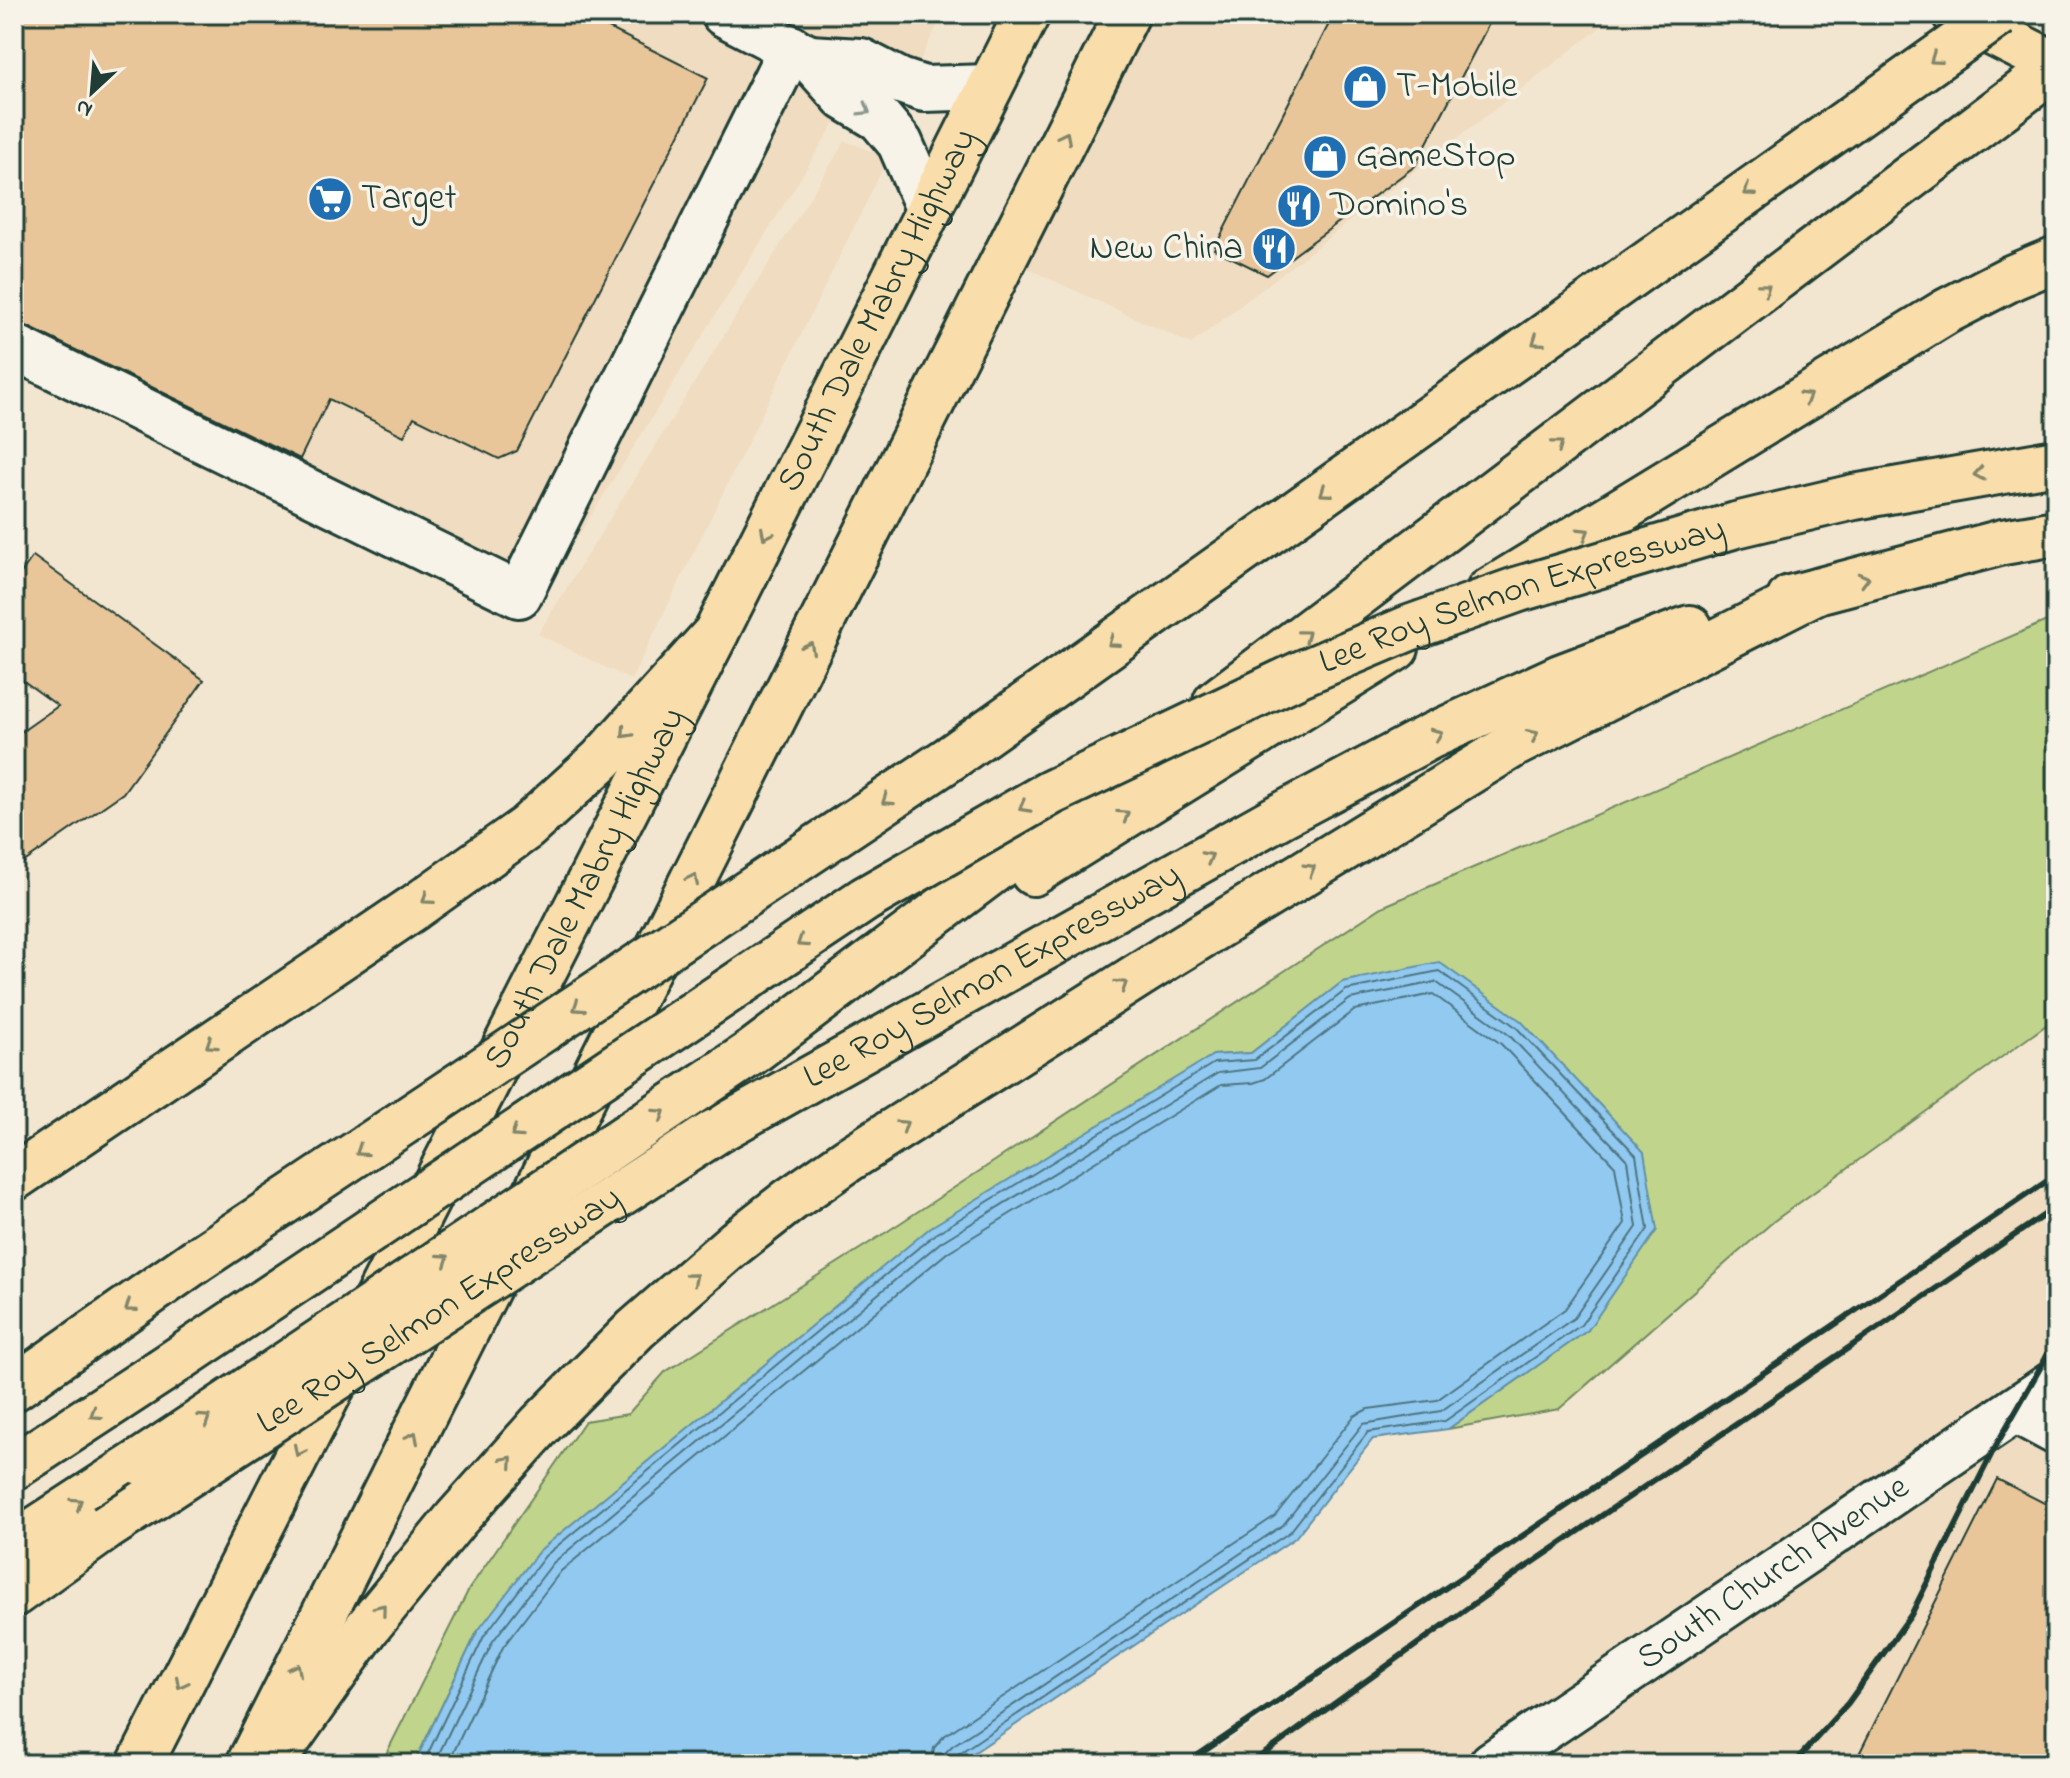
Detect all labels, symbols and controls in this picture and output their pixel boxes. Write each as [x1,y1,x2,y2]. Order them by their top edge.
one-way arrow [1930,49,1944,64]
north arrow [52,52,132,132]
place label: T-Mobile [1396,61,1518,114]
shop icon: T-Mobile [1341,63,1389,111]
text: N [71,90,98,125]
one-way arrow [856,100,871,116]
street label: South Dale Mabry Highway [764,120,992,501]
one-way arrow [1055,130,1071,145]
place label: GameStop [1356,131,1516,184]
shop icon: GameStop [1301,133,1349,181]
place label: Target [361,173,457,226]
supermarket icon: Target [306,175,354,223]
place label: Domino's [1329,180,1468,233]
one-way arrow [1743,181,1758,196]
restaurant icon: Domino's [1275,182,1323,230]
place label: New China [1089,223,1243,276]
restaurant icon: New China [1250,225,1298,273]
one-way arrow [1756,284,1771,298]
one-way arrow [1531,331,1546,346]
one-way arrow [1797,391,1812,407]
one-way arrow [1549,440,1563,454]
one-way arrow [1972,464,1986,481]
one-way arrow [1319,482,1334,497]
street label: Lee Roy Selmon Expressway [1311,503,1732,689]
one-way arrow [760,526,776,541]
one-way arrow [1575,527,1590,542]
one-way arrow [1857,571,1871,588]
one-way arrow [1297,631,1311,645]
one-way arrow [1107,633,1122,647]
one-way arrow [800,640,815,655]
street label: South Dale Mabry Highway [471,698,700,1079]
one-way arrow [621,724,636,738]
one-way arrow [1428,728,1443,744]
one-way arrow [1524,730,1539,745]
one-way arrow [881,790,896,805]
one-way arrow [1018,798,1032,813]
one-way arrow [1115,810,1130,825]
street label: Lee Roy Selmon Expressway [794,850,1191,1104]
one-way arrow [1199,851,1213,867]
one-way arrow [1301,864,1316,879]
one-way arrow [683,873,698,888]
one-way arrow [421,889,435,904]
one-way arrow [796,932,810,947]
one-way arrow [1113,980,1128,995]
one-way arrow [572,997,586,1012]
one-way arrow [205,1034,220,1049]
one-way arrow [651,1109,666,1124]
one-way arrow [894,1120,909,1135]
one-way arrow [510,1123,525,1138]
one-way arrow [356,1141,370,1156]
street label: Lee Roy Selmon Expressway [247,1173,633,1449]
one-way arrow [435,1254,450,1269]
one-way arrow [684,1273,699,1288]
one-way arrow [125,1297,139,1312]
one-way arrow [90,1404,104,1419]
one-way arrow [196,1414,210,1429]
one-way arrow [403,1430,419,1445]
one-way arrow [294,1443,309,1458]
one-way arrow [499,1455,513,1470]
street label: South Church Avenue [1627,1462,1921,1685]
one-way arrow [68,1498,83,1513]
one-way arrow [372,1604,386,1619]
one-way arrow [287,1663,302,1678]
one-way arrow [176,1675,191,1690]

